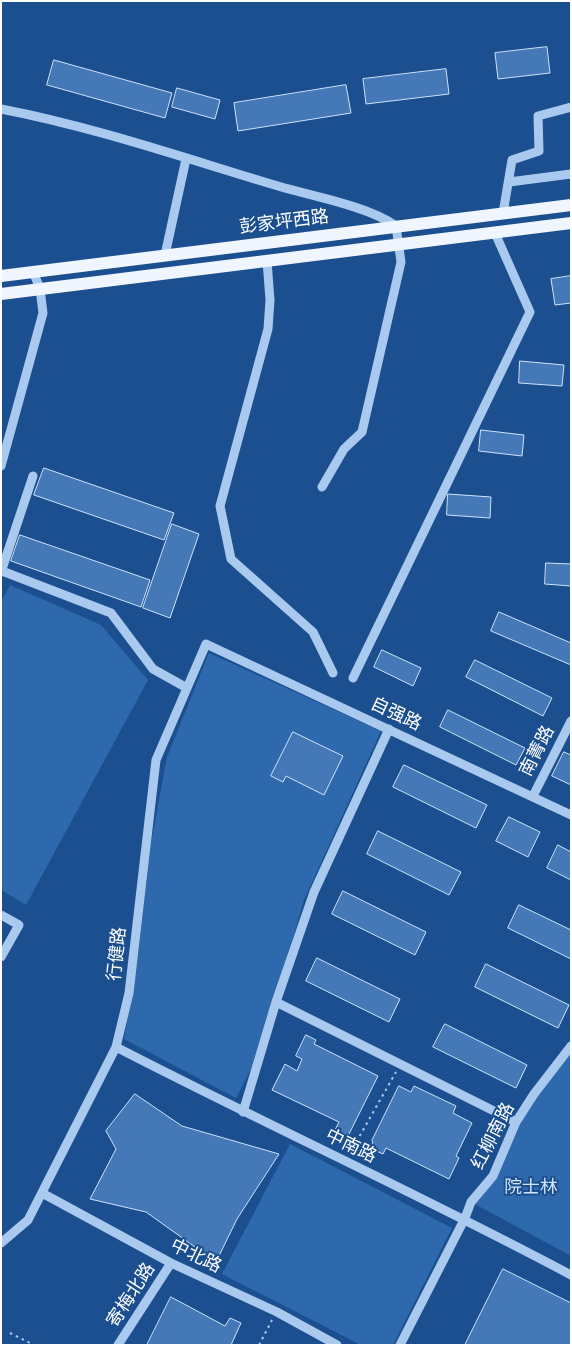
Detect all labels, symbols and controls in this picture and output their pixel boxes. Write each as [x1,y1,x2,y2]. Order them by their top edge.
street label: 彭家坪西路 [238,206,330,238]
street label: 自强路 [367,693,425,735]
street label: 南菁路 [515,722,559,780]
street label: 行健路 [103,926,131,982]
street label: 红柳南路 [467,1099,519,1173]
street label: 中南路 [322,1124,380,1168]
park label: 院士林 [504,1177,558,1199]
street label: 中北路 [167,1234,225,1278]
street label: 寄梅北路 [102,1259,160,1331]

